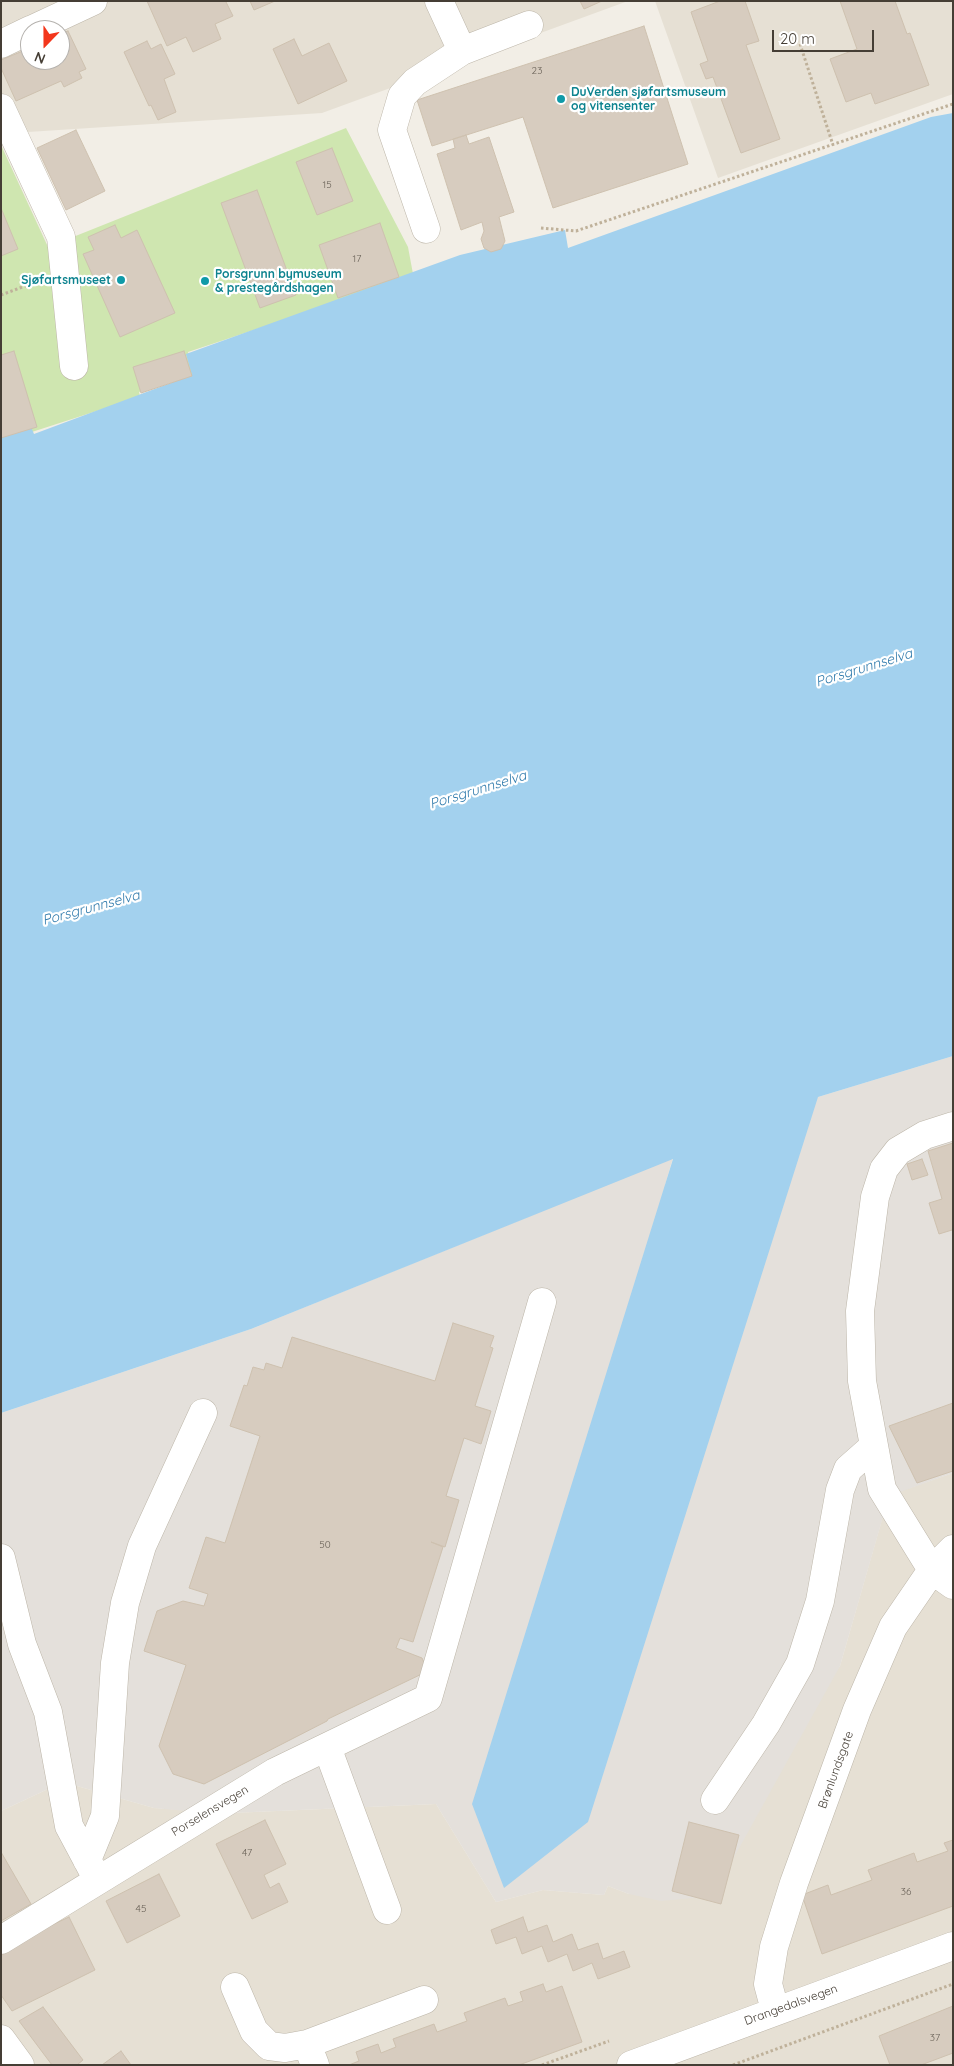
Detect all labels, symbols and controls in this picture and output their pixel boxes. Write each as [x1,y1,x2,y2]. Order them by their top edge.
north arrow [20,20,70,70]
scale bar [774,20,876,52]
text: 20 m [780,29,815,48]
text: N [32,48,48,68]
house number: 23 [532,65,542,77]
place label: DuVerden sjøfartsmuseum og vitensenter [571,85,726,113]
marker: DuVerden sjøfartsmuseum og vitensenter [555,93,567,105]
house number: 15 [322,179,332,191]
house number: 17 [353,253,361,265]
place label: Porsgrunn bymuseum & prestegårdshagen [215,267,342,295]
place label: Sjøfartsmuseet [21,273,111,287]
marker: Sjøfartsmuseet [115,274,127,286]
marker: Porsgrunn bymuseum & prestegårdshagen [199,275,211,287]
water label: Porsgrunnselva [814,645,914,691]
water label: Porsgrunnselva [428,767,528,813]
water label: Porsgrunnselva [40,887,142,929]
house number: 50 [319,1539,331,1551]
street label: Brønlundsgate [815,1729,857,1811]
street label: Porselensvegen [169,1782,251,1840]
house number: 47 [242,1847,252,1859]
house number: 36 [901,1886,911,1898]
house number: 45 [136,1903,146,1915]
street label: Drangedalsvegen [742,1981,840,2029]
house number: 37 [930,2032,940,2044]

